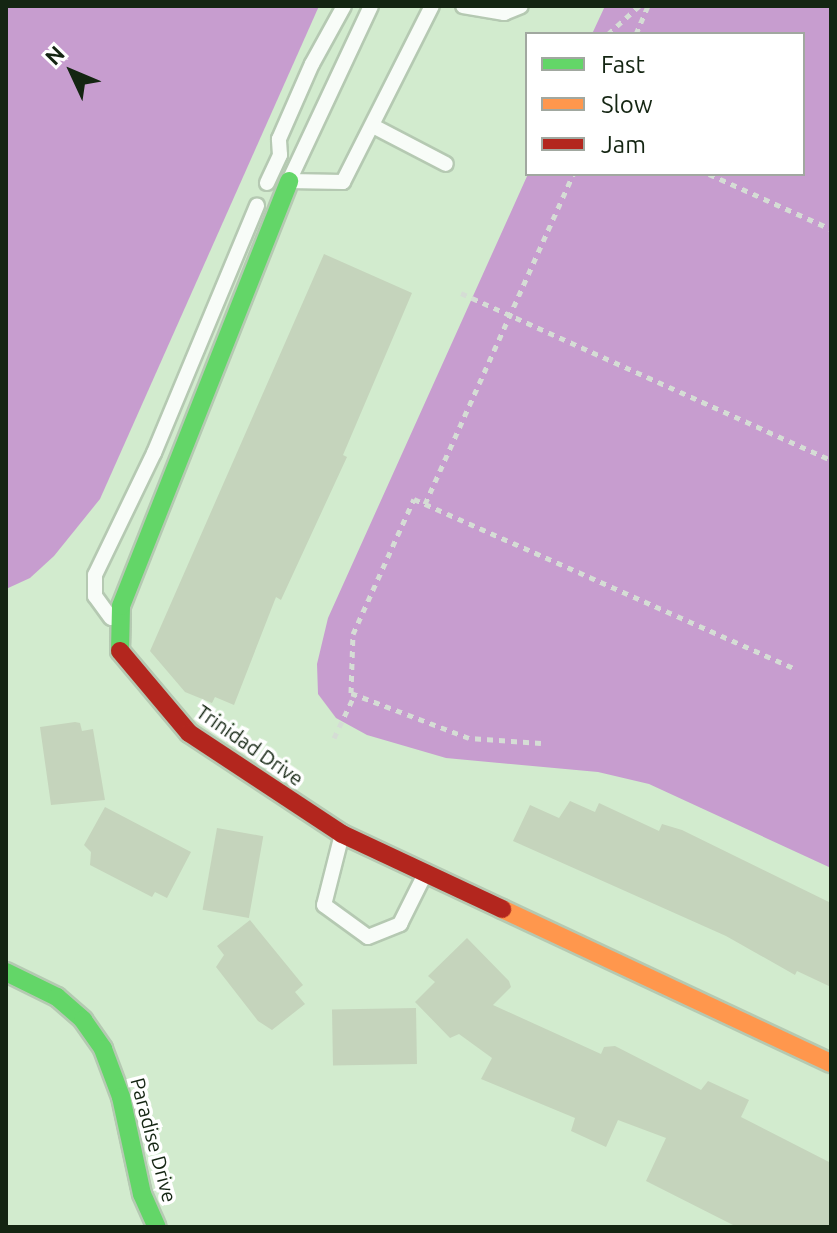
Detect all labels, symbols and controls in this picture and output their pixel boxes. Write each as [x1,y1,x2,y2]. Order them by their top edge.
north arrow [32,32,112,112]
legend [525,32,805,176]
text: N [40,40,69,70]
text: Fast [601,51,645,78]
text: Slow [601,91,653,118]
text: Jam [601,131,646,158]
street label: Trinidad Drive [192,699,308,791]
street label: Paradise Drive [126,1075,182,1205]

